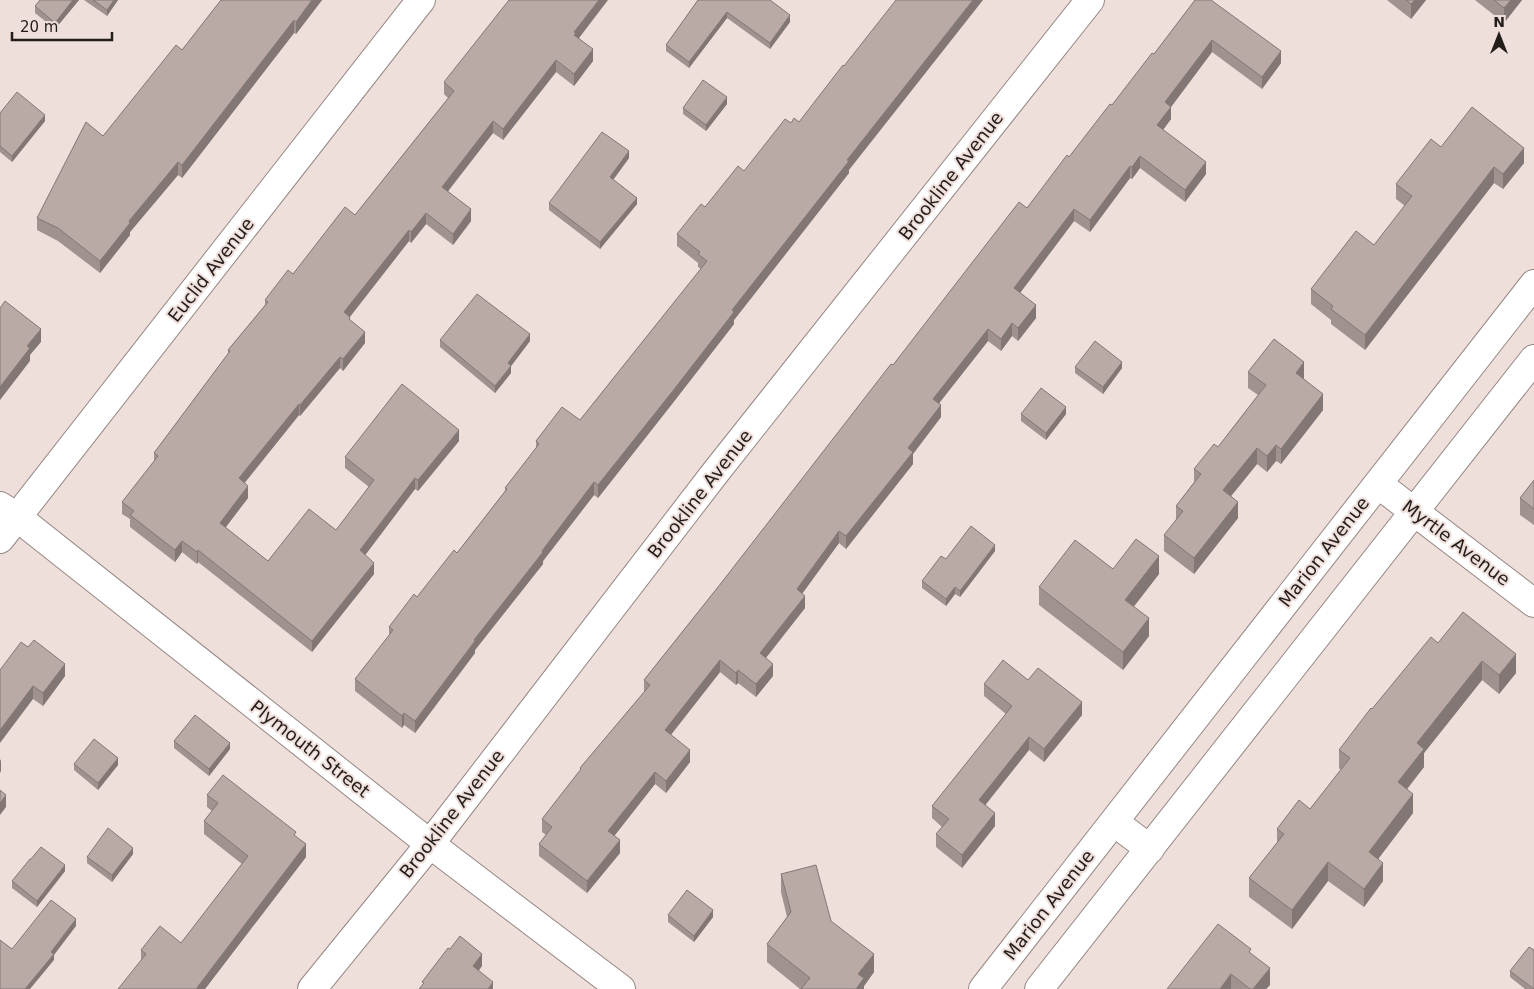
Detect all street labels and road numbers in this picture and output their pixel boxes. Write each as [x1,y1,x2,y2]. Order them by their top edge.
street label: Brookline Avenue [894,107,1007,244]
street label: Euclid Avenue [163,213,258,326]
street label: Brookline Avenue [643,425,756,562]
street label: Marion Avenue [1274,492,1373,611]
street label: Myrtle Avenue [1398,495,1514,590]
street label: Plymouth Street [247,696,374,802]
street label: Brookline Avenue [395,745,508,882]
street label: Marion Avenue [999,845,1098,964]

